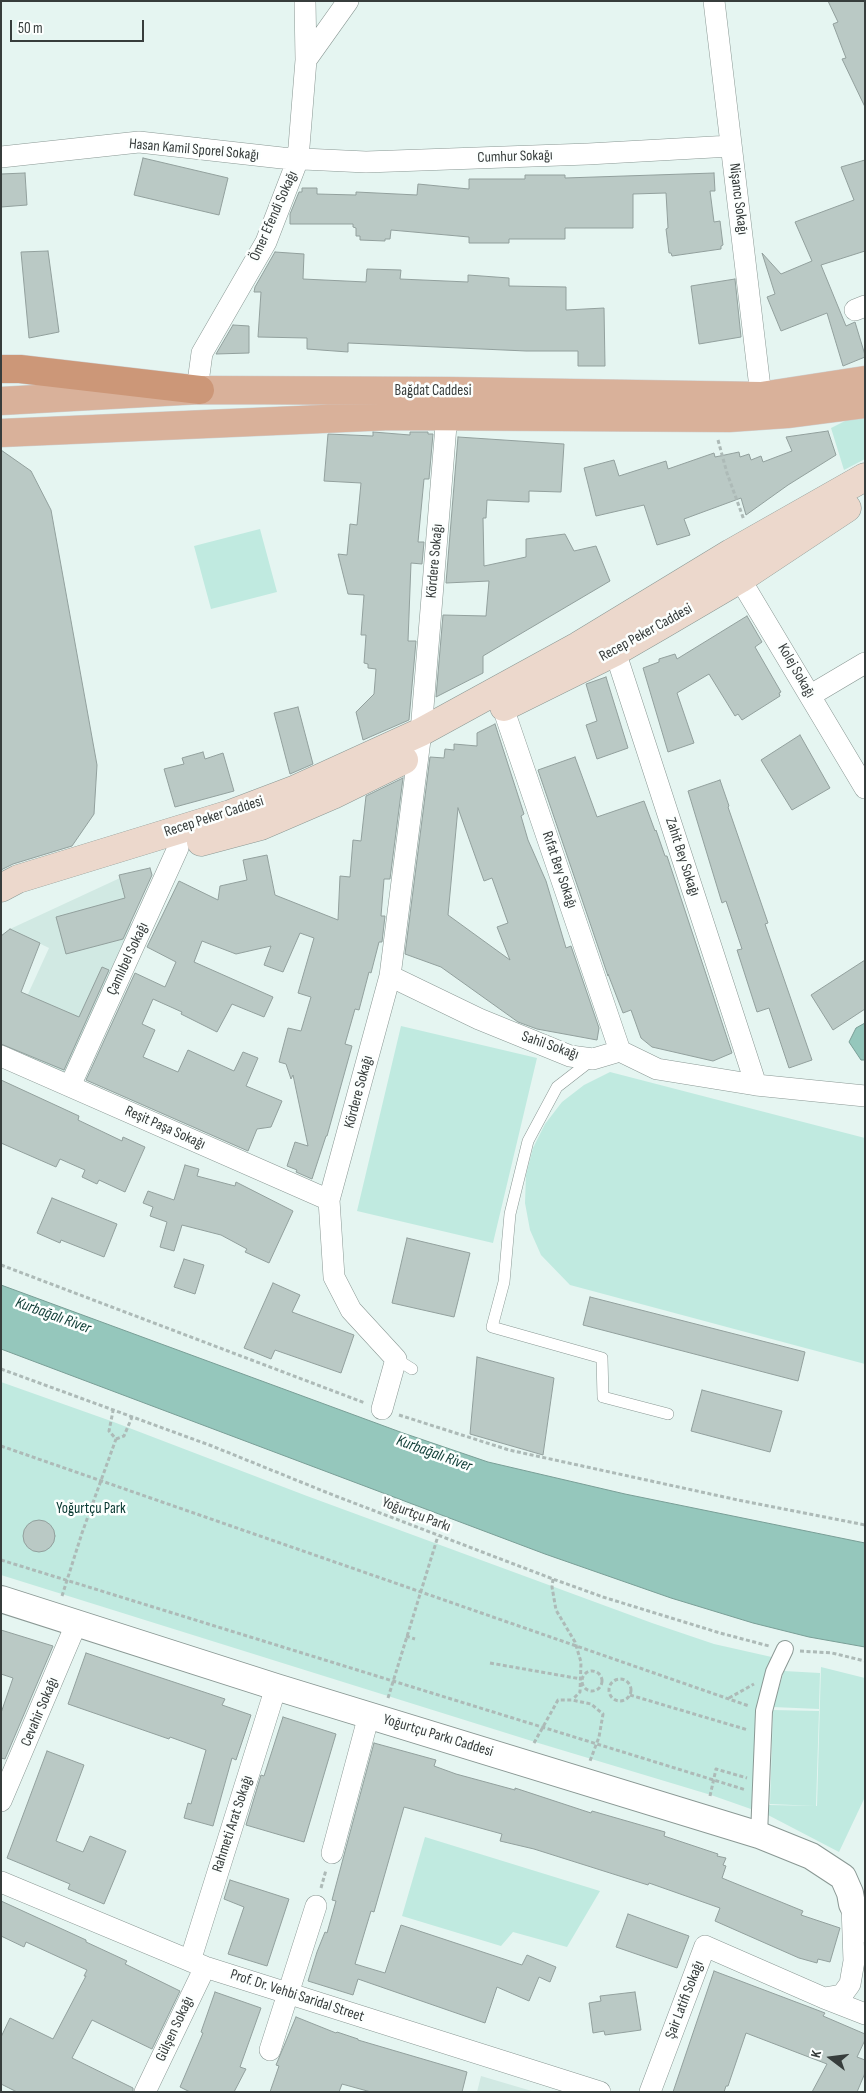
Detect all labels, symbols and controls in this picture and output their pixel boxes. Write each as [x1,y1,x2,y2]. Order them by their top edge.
scale bar [12,10,146,42]
text: 50 m [18,19,43,38]
street label: Hasan Kamil Sporel Sokağı [128,135,260,165]
street label: Cumhur Sokağı [477,147,553,167]
street label: Nişancı Sokağı [725,162,751,236]
street label: Ömer Efendi Sokağı [246,168,302,264]
street label: Bağdat Caddesi [395,382,471,400]
street label: Kördere Sokağı [423,523,447,599]
street label: Recep Peker Caddesi [596,600,696,666]
street label: Kolej Sokağı [773,641,819,701]
street label: Recep Peker Caddesi [162,792,266,842]
street label: Zahit Bey Sokağı [661,815,703,899]
street label: Rıfat Bey Sokağı [537,829,581,911]
street label: Çamlıbel Sokağı [103,920,153,998]
street label: Sahil Sokağı [519,1028,581,1064]
street label: Kördere Sokağı [341,1054,377,1130]
street label: Reşit Paşa Sokağı [122,1102,208,1154]
water label: Kurbağalı River [13,1293,93,1339]
water label: Kurbağalı River [394,1431,474,1477]
street label: Yoğurtçu Parkı [379,1494,453,1536]
park label: Yoğurtçu Park [56,1500,126,1518]
street label: Cevahir Sokağı [17,1675,63,1749]
street label: Yoğurtçu Parkı Caddesi [381,1711,495,1761]
street label: Rahmeti Arat Sokağı [209,1773,257,1875]
street label: Şair Latifi Sokağı [662,1958,708,2042]
street label: Prof. Dr. Vehbi Saridal Street [228,1966,366,2026]
street label: Gülşen Sokağı [152,1994,198,2064]
north arrow [806,2033,856,2083]
text: K [807,2048,825,2060]

